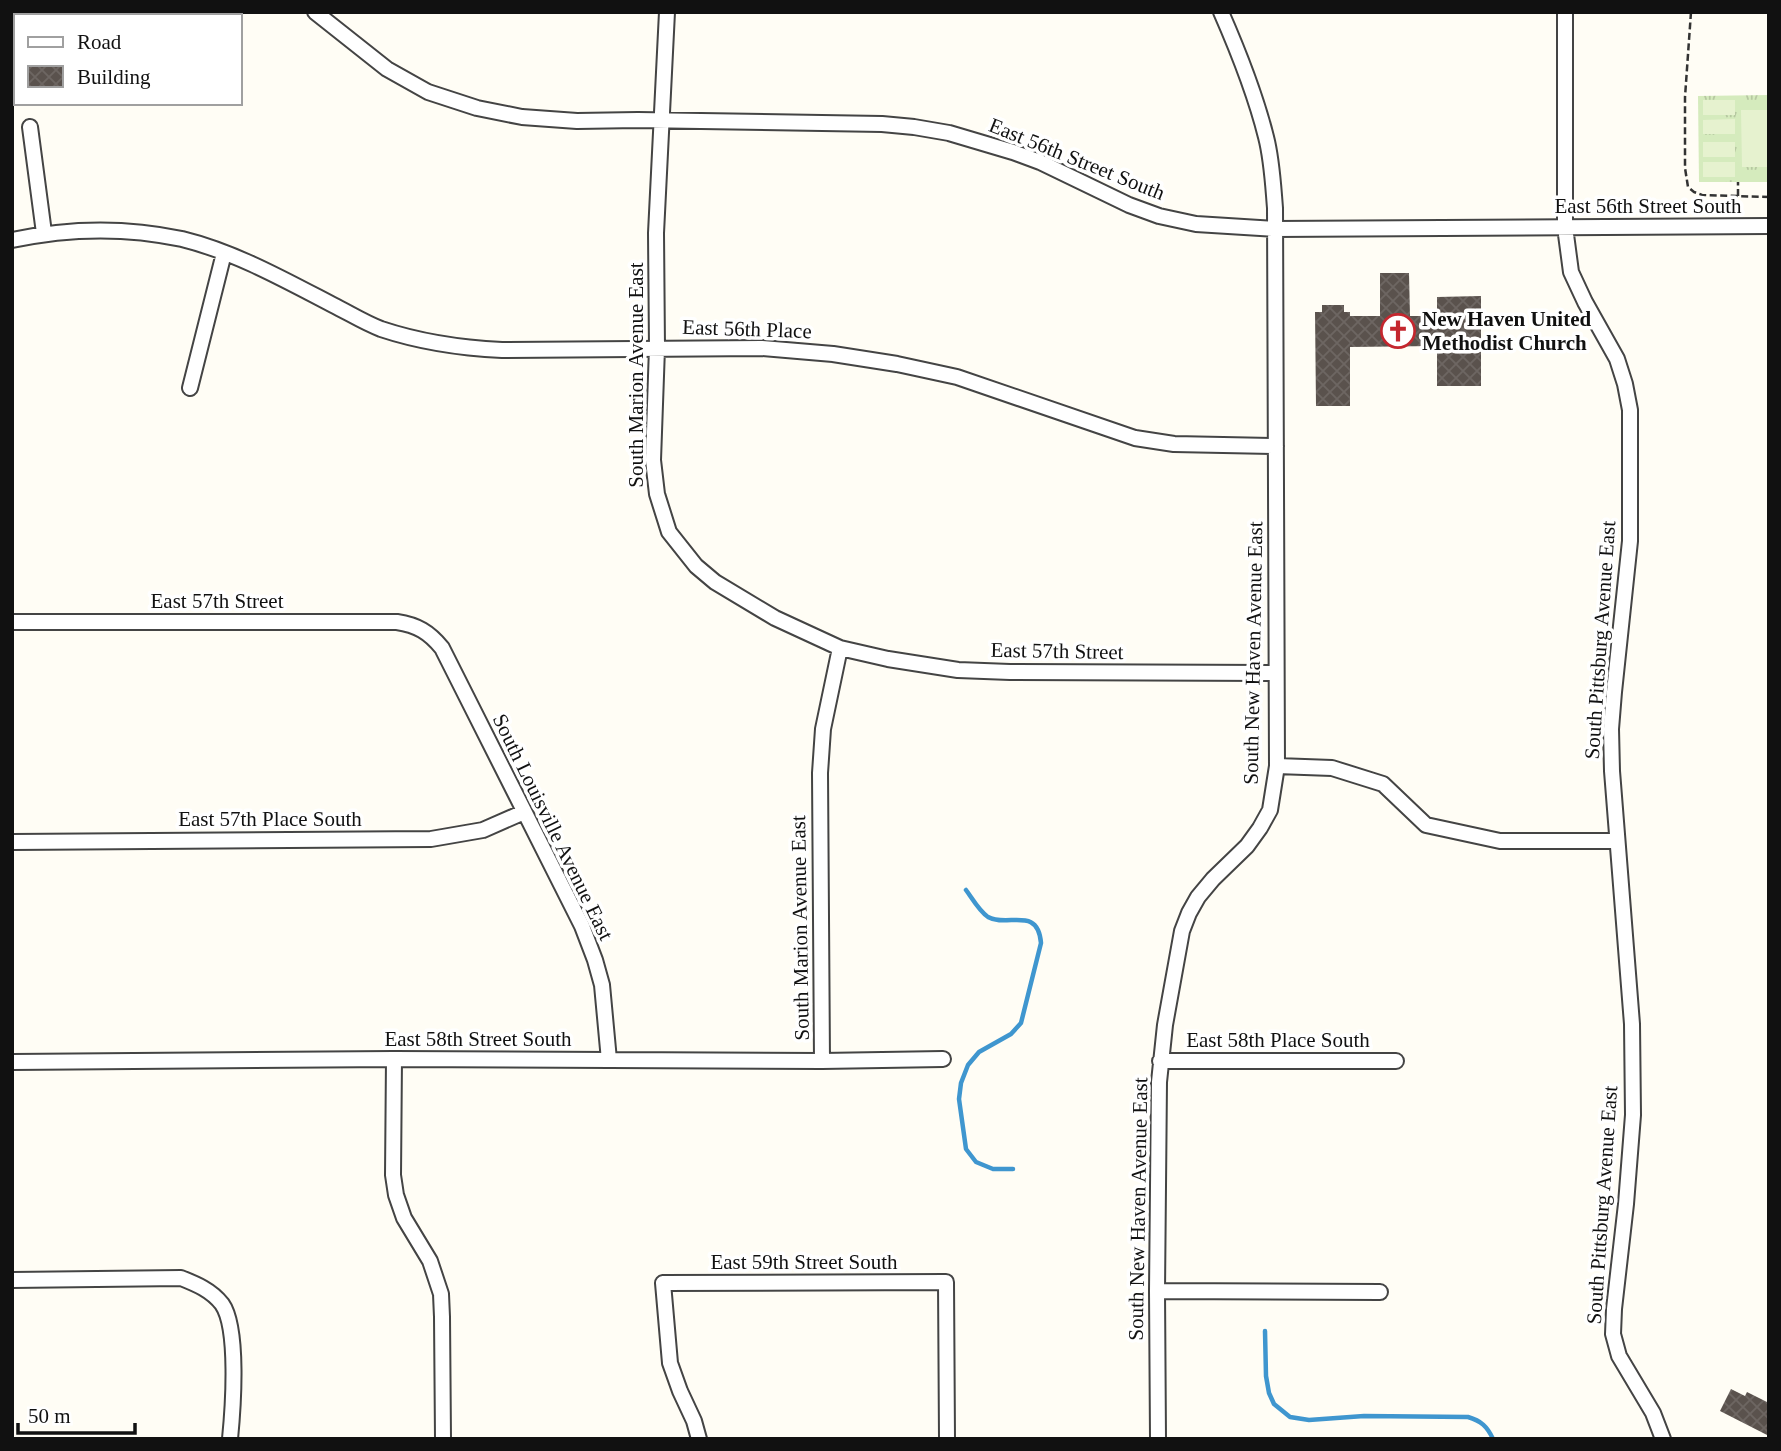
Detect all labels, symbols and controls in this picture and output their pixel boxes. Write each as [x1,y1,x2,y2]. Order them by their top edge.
legend [14,14,242,105]
text: Road [77,30,122,54]
text: Building [77,65,151,89]
street label: East 56th Street South [986,113,1169,205]
street label: East 56th Street South [1554,194,1742,218]
street label: South Marion Avenue East [624,262,648,488]
place label: New Haven United Methodist Church [1422,307,1591,355]
church icon: New Haven United Methodist Church [1379,312,1417,350]
street label: East 56th Place [682,315,812,343]
street label: South Pittsburg Avenue East [1580,520,1620,760]
street label: South New Haven Avenue East [1239,521,1267,785]
street label: East 57th Street [151,589,284,613]
street label: East 57th Street [990,638,1124,664]
street label: South Louisville Avenue East [488,710,618,944]
street label: East 57th Place South [178,807,362,831]
street label: South Marion Avenue East [786,815,814,1041]
street label: East 58th Street South [384,1027,572,1051]
street label: East 58th Place South [1186,1028,1370,1052]
street label: South New Haven Avenue East [1124,1077,1152,1341]
street label: South Pittsburg Avenue East [1582,1085,1622,1325]
street label: East 59th Street South [710,1250,898,1274]
scale bar [18,1392,135,1436]
text: 50 m [28,1404,71,1428]

